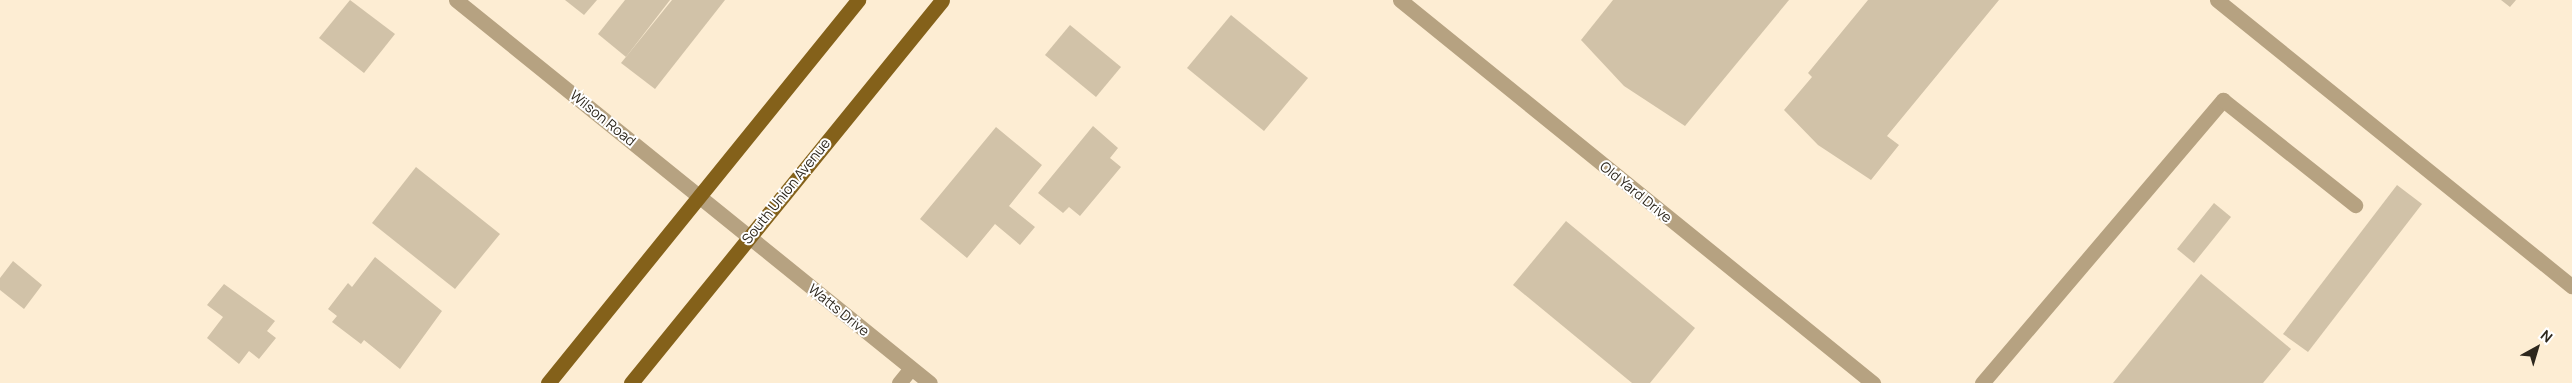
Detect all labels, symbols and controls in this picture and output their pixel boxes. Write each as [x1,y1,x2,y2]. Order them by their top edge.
street label: Wilson Road [567,87,639,149]
street label: South Union Avenue [738,135,834,247]
street label: Old Yard Drive [1597,158,1675,226]
street label: Watts Drive [805,280,873,340]
north arrow [2512,323,2562,373]
text: N [2537,325,2557,347]

